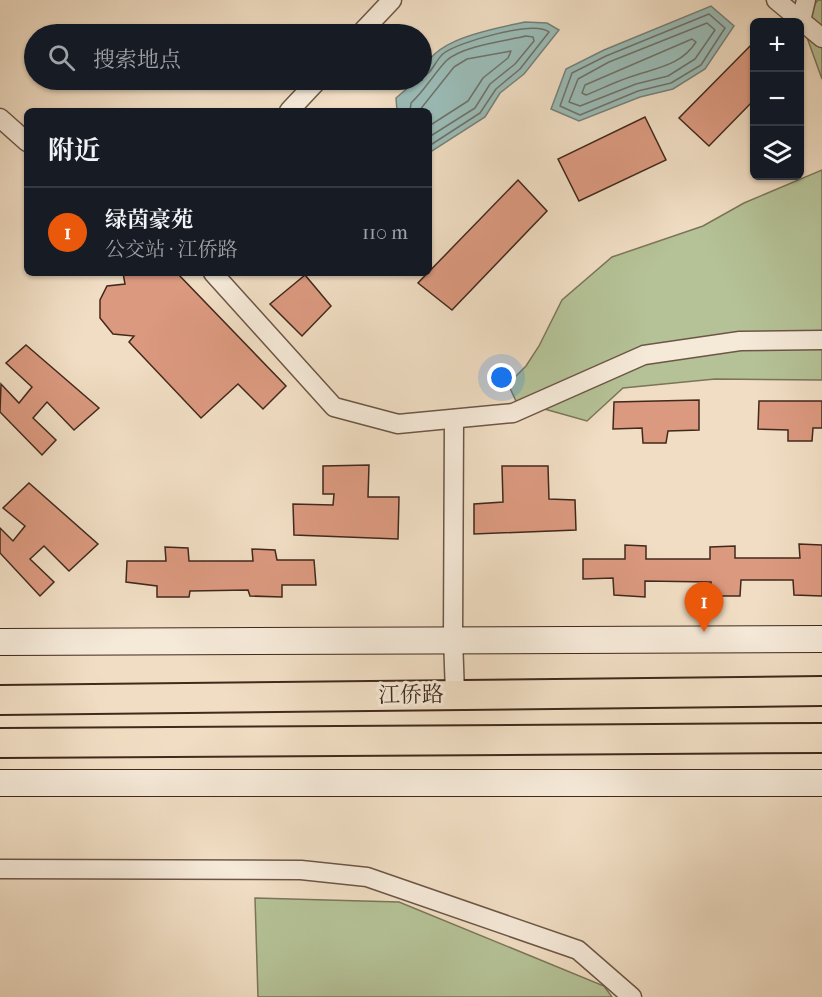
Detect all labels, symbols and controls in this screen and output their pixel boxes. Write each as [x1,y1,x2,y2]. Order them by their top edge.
map controls [750,18,804,180]
button: + [750,18,804,72]
search box [24,24,432,90]
icon: search [45,41,78,74]
text: 搜索地点 [93,47,181,73]
button: − [750,72,804,126]
button: layers [750,126,804,180]
text: 附近 [48,135,100,166]
text: 绿茵豪苑 [105,207,193,233]
text: 1 [64,221,71,244]
text: 110 m [362,221,408,244]
text: 公交站 · 江侨路 [105,238,238,261]
your location [487,363,516,392]
pin: 1 [684,582,724,632]
street label: 江侨路 [378,681,444,709]

